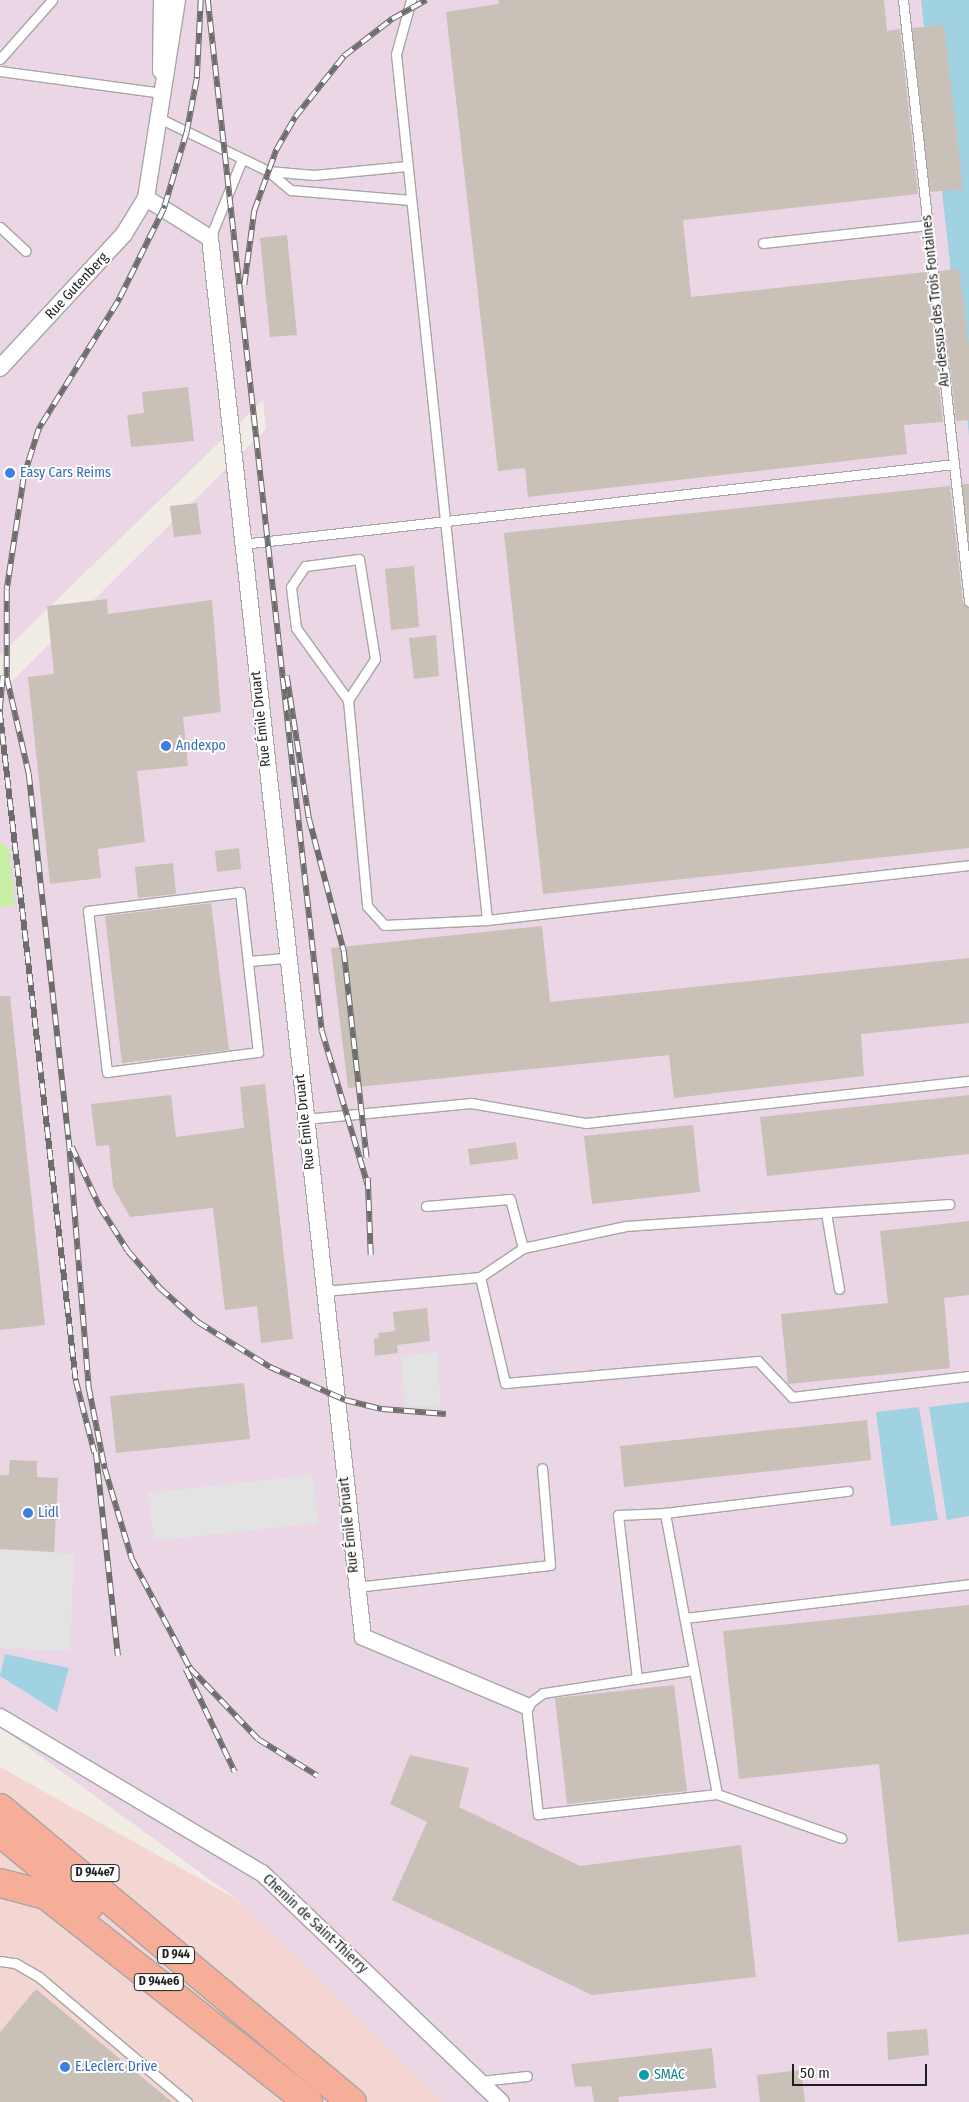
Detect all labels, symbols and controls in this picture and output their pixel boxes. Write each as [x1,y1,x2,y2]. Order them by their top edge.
street label: Au-dessus des Trois Fontaines [919,214,953,388]
street label: Rue Gutenberg [42,249,112,323]
place label: Easy Cars Reims [20,465,111,481]
marker: Easy Cars Reims [4,467,16,479]
street label: Rue Émile Druart [248,670,274,768]
place label: Andexpo [176,738,226,754]
marker: Andexpo [160,740,172,752]
street label: Rue Émile Druart [292,1073,318,1171]
street label: Rue Émile Druart [336,1476,362,1574]
place label: Lidl [38,1505,59,1521]
marker: Lidl [22,1507,34,1519]
road number: D 944e7 [70,1864,120,1882]
street label: Chemin de Saint-Thierry [259,1871,371,1977]
road number: D 944 [156,1946,196,1964]
road number: D 944e6 [133,1972,185,1991]
scale bar [794,2054,929,2086]
place label: E.Leclerc Drive [75,2059,157,2075]
marker: E.Leclerc Drive [59,2061,71,2073]
text: 50 m [800,2064,830,2082]
place label: SMAC [654,2067,685,2083]
marker: SMAC [638,2069,650,2081]

